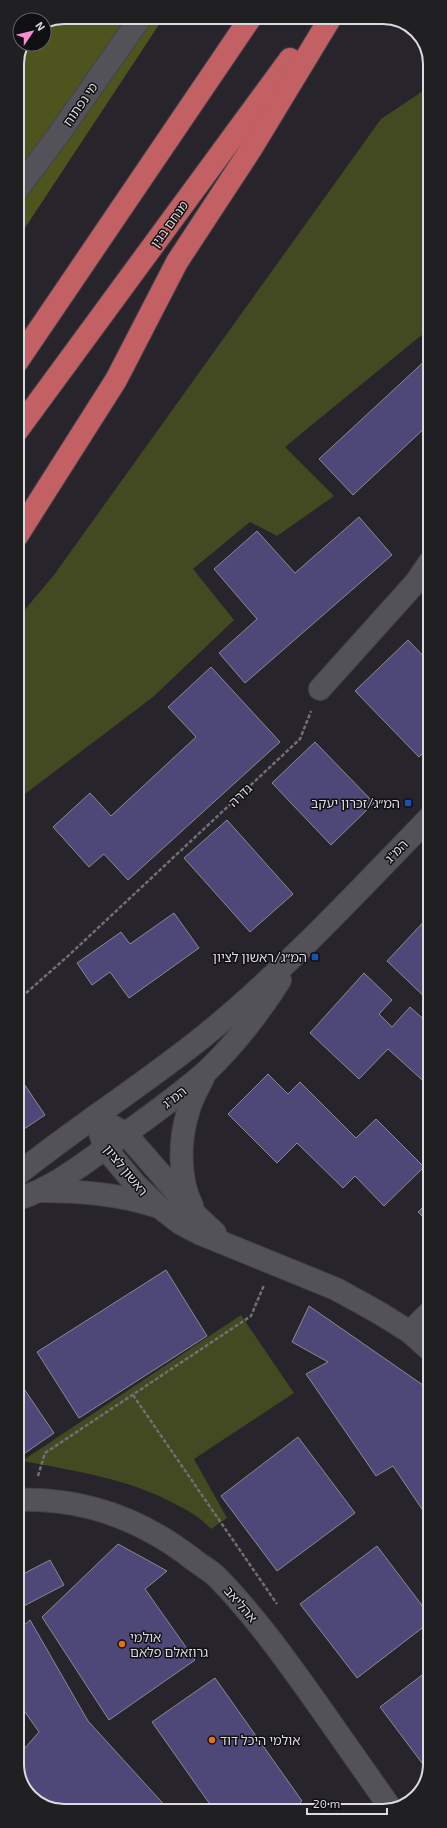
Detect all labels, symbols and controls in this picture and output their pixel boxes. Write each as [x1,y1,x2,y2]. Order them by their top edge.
north arrow [12,12,52,52]
text: N [33,19,48,33]
street label: מי נפתוח [59,79,101,129]
street label: מנחם בגין [147,197,192,251]
street label: גדרה [225,780,255,810]
place label: המ״ג/זכרון יעקב [311,795,400,811]
marker: המ״ג/זכרון יעקב [403,798,413,808]
street label: המ"ג [381,836,411,866]
place label: המ״ג/ראשון לציון [213,949,307,965]
marker: המ״ג/ראשון לציון [310,952,320,962]
street label: המ"ג [159,1083,189,1111]
street label: ראשון לציון [101,1141,151,1199]
street label: אהליאב [221,1583,261,1625]
place label: אולמי גרוזאלם פלאם [130,1629,208,1660]
marker: אולמי גרוזאלם פלאם [117,1639,127,1649]
place label: אולמי היכל דוד [220,1732,301,1748]
marker: אולמי היכל דוד [207,1735,217,1745]
scale bar [307,1790,387,1816]
text: 20 m [313,1796,340,1810]

